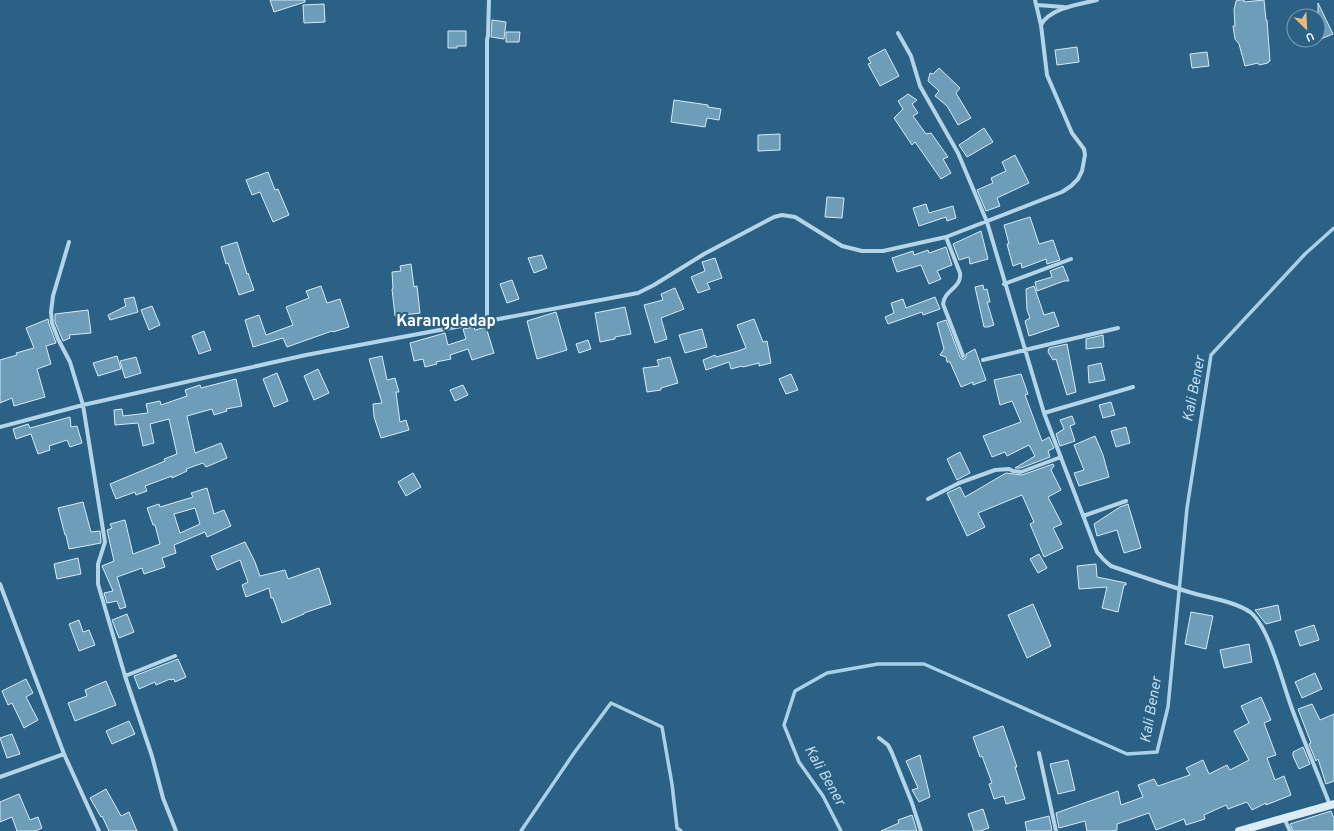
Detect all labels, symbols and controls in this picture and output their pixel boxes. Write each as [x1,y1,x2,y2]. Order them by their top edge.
north arrow [1286,8,1326,48]
text: U [1303,28,1316,44]
district label: Karangdadap [396,312,496,332]
water label: Kali Bener [1179,353,1211,424]
water label: Kali Bener [1137,674,1167,745]
water label: Kali Bener [799,742,850,811]

